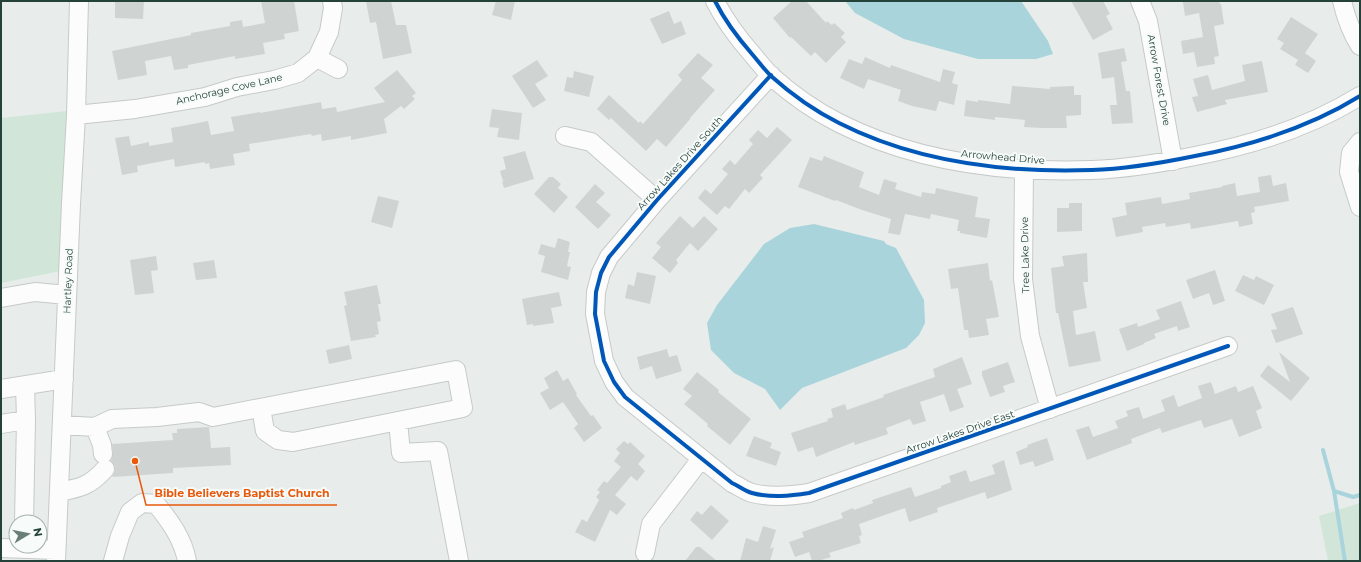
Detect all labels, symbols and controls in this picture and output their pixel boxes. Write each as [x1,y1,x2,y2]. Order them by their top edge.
street label: Arrow Forest Drive [1145,33,1173,127]
street label: Anchorage Cove Lane [174,70,284,108]
street label: Arrow Lakes Drive South [634,113,726,213]
street label: Arrowhead Drive [961,147,1045,167]
street label: Tree Lake Drive [1018,217,1032,293]
street label: Hartley Road [60,248,76,314]
street label: Arrow Lakes Drive East [904,407,1016,457]
callout: Bible Believers Baptist Church [146,482,337,505]
text: Bible Believers Baptist Church [155,486,330,500]
north arrow [8,514,48,554]
text: N [30,527,46,538]

